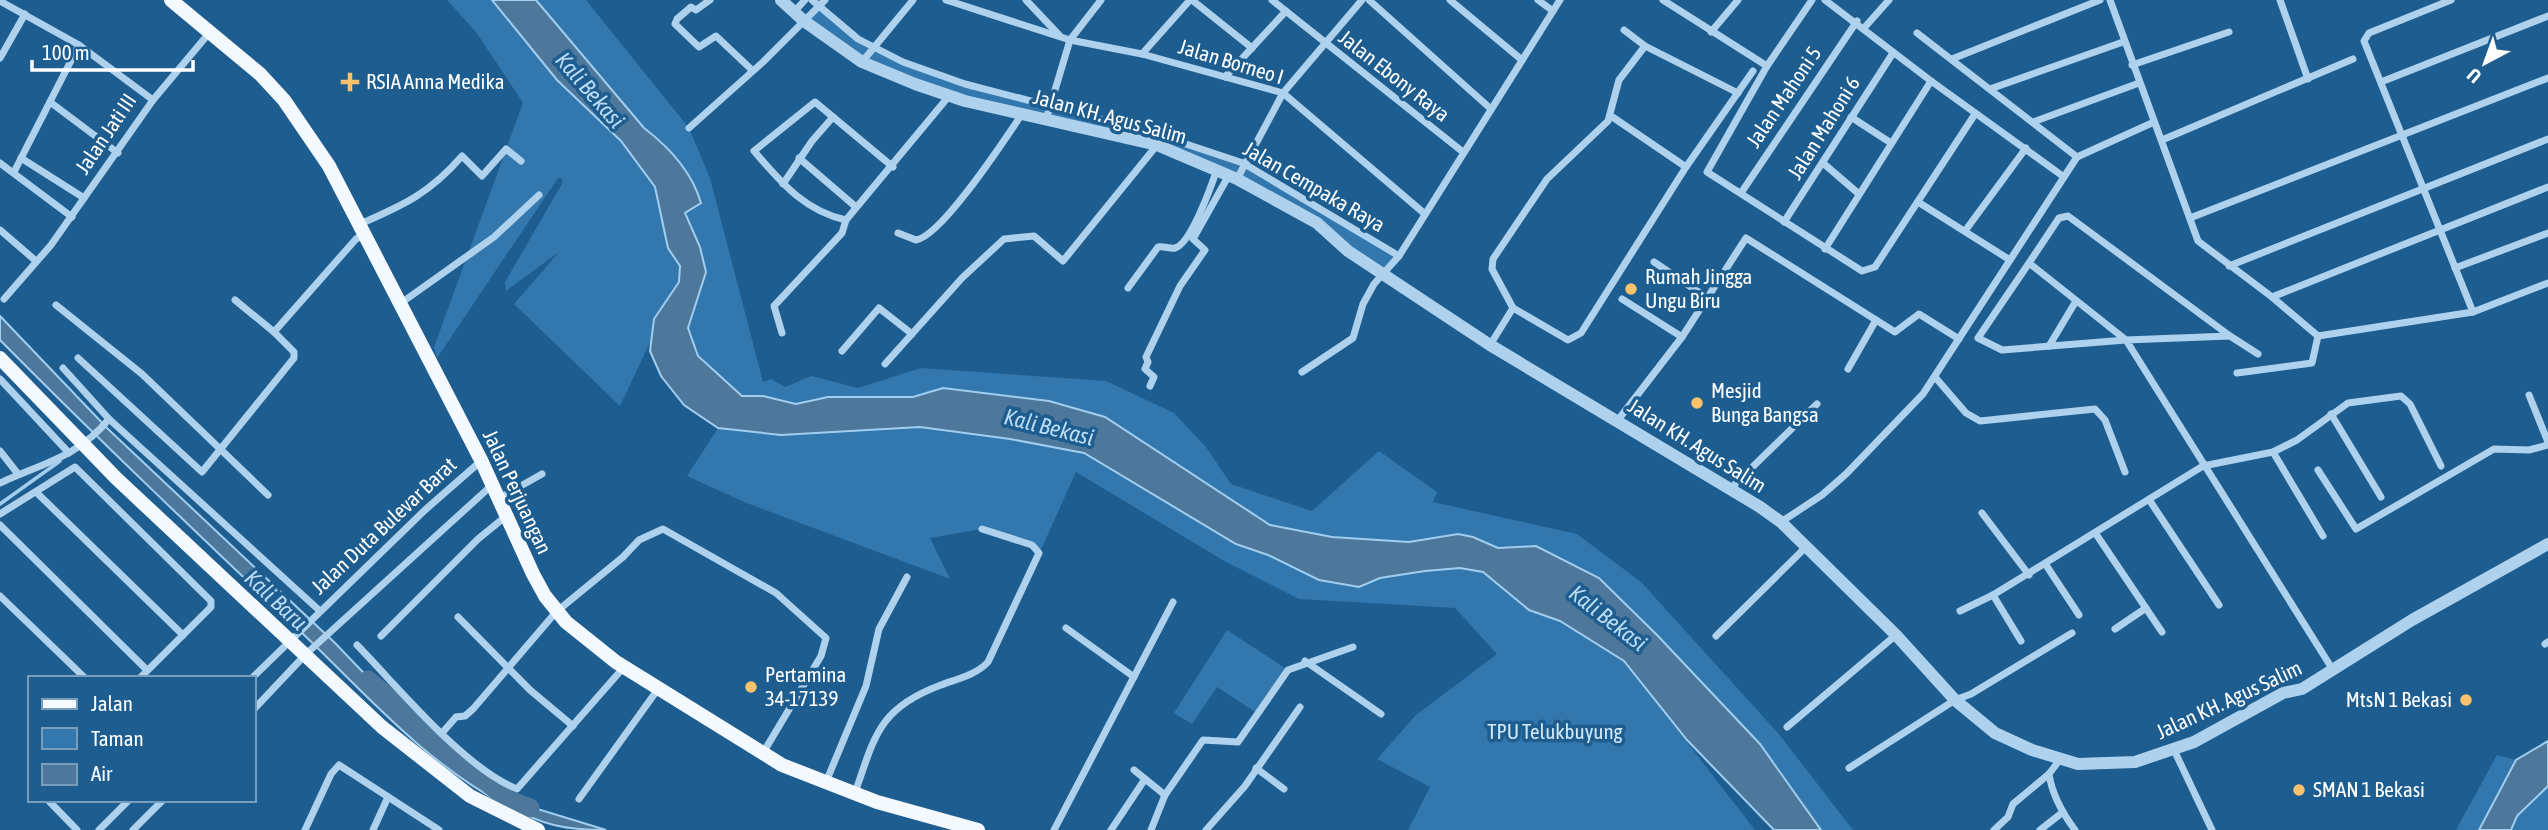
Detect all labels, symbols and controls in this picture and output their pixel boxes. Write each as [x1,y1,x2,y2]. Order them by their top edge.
street label: Jalan Ebony Raya [1334,25,1455,126]
scale bar [32,28,192,72]
north arrow [2450,28,2520,98]
street label: Jalan Borneo I [1176,34,1287,88]
text: 100 m [42,40,90,64]
street label: Jalan Mahoni 5 [1741,41,1826,151]
water label: Kali Bekasi [550,47,630,133]
text: U [2462,64,2485,88]
place label: RSIA Anna Medika [366,69,504,93]
marker: RSIA Anna Medika [340,72,360,92]
street label: Jalan Mahoni 6 [1782,72,1864,183]
street label: Jalan KH. Agus Salim [1031,84,1190,148]
street label: Jalan Jati III [70,89,141,178]
street label: Jalan Cempaka Raya [1240,136,1389,236]
place label: Rumah Jingga Ungu Biru [1645,264,1752,312]
marker: Rumah Jingga Ungu Biru [1623,281,1639,297]
place label: Mesjid Bunga Bangsa [1711,378,1819,426]
street label: Jalan KH. Agus Salim [1624,393,1771,497]
marker: Mesjid Bunga Bangsa [1689,395,1705,411]
water label: Kali Bekasi [1002,403,1096,451]
street label: Jalan Perjuangan [479,426,557,557]
street label: Jalan Duta Bulevar Barat [306,452,461,598]
water label: Kali Baru [240,565,312,635]
water label: Kali Bekasi [1564,580,1652,656]
street label: Jalan KH. Agus Salim [2152,655,2305,743]
place label: Pertamina 34-17139 [765,662,846,710]
legend [28,676,256,802]
marker: Pertamina 34-17139 [743,679,759,695]
place label: MtsN 1 Bekasi [2346,687,2452,711]
text: Jalan [91,691,133,715]
marker: MtsN 1 Bekasi [2458,692,2474,708]
park label: TPU Telukbuyung [1487,719,1623,743]
text: Taman [91,726,144,750]
text: Air [91,761,113,785]
place label: SMAN 1 Bekasi [2313,777,2425,801]
marker: SMAN 1 Bekasi [2291,782,2307,798]

